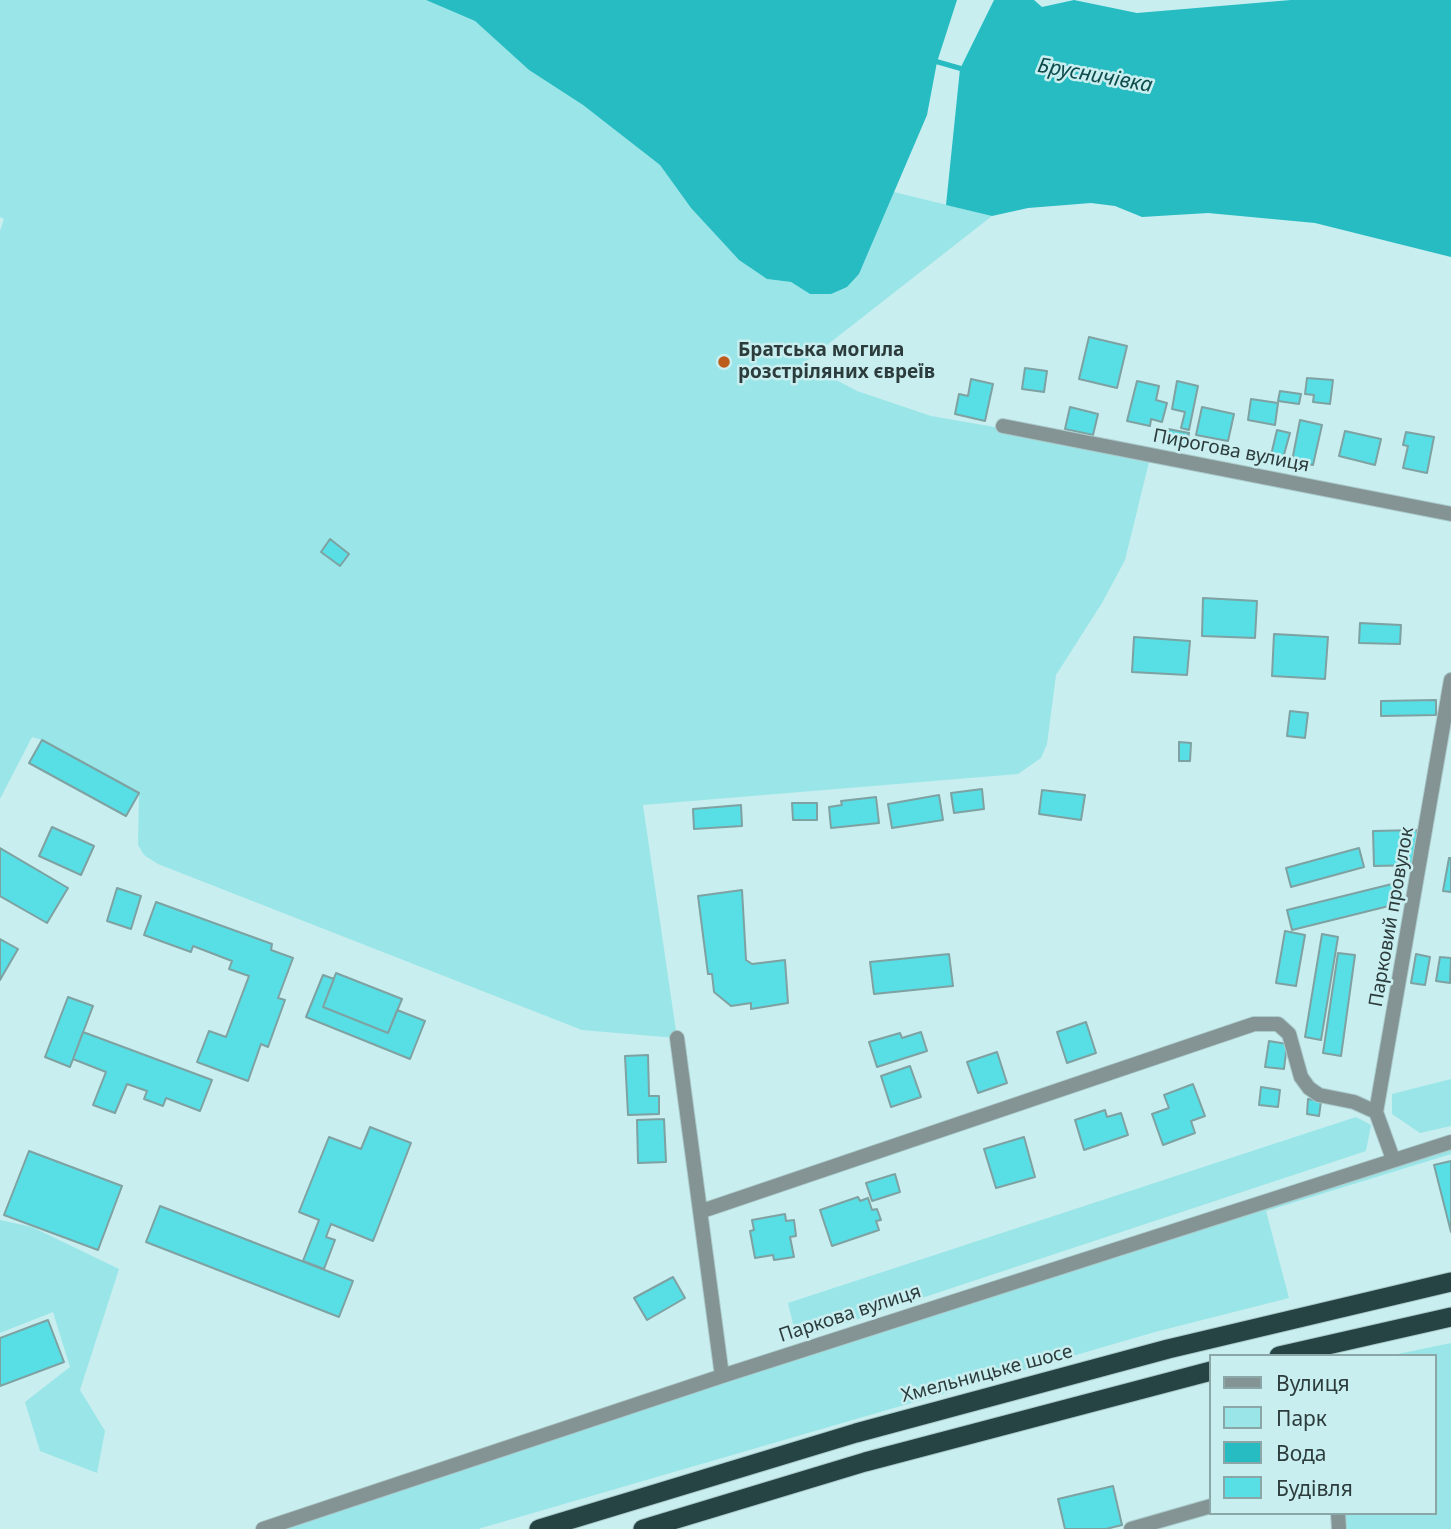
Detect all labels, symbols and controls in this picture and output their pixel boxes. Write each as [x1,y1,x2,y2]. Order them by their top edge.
water label: Брусничівка [1036,54,1154,98]
place label: Братська могила розстріляних євреїв [738,340,935,384]
marker: Братська могила розстріляних євреїв [716,354,732,370]
street label: Пирогова вулиця [1151,425,1311,477]
street label: Парковий провулок [1365,825,1419,1009]
street label: Паркова вулиця [776,1280,924,1348]
street label: Хмельницьке шосе [899,1340,1075,1408]
legend [1210,1354,1437,1515]
text: Вулиця [1276,1369,1350,1397]
text: Парк [1276,1404,1327,1432]
text: Вода [1276,1439,1326,1467]
text: Будівля [1276,1474,1353,1502]

